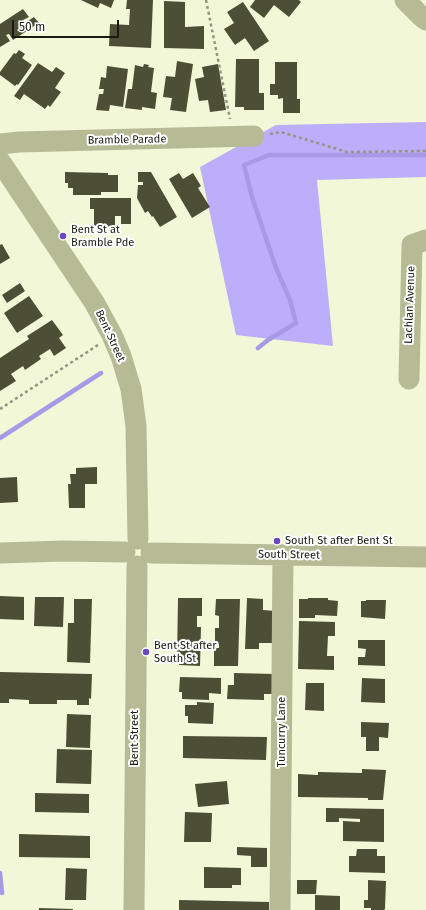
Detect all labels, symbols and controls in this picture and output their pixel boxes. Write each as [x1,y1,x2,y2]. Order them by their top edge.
scale bar [14,12,121,38]
text: 50 m [19,20,45,34]
street label: Bramble Parade [88,133,166,147]
place label: Bent St at Bramble Pde [71,223,134,249]
marker: Bent St at Bramble Pde [58,231,68,241]
street label: Lachlan Avenue [402,266,418,344]
street label: Bent Street [92,308,128,364]
place label: South St after Bent St [285,534,393,548]
marker: South St after Bent St [272,536,282,546]
street label: South Street [258,548,320,562]
place label: Bent St after South St [154,639,217,665]
marker: Bent St after South St [141,647,151,657]
street label: Tuncurry Lane [275,697,289,767]
street label: Bent Street [128,710,142,766]

